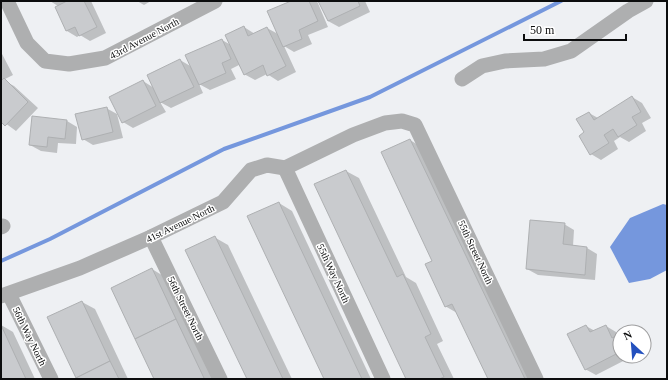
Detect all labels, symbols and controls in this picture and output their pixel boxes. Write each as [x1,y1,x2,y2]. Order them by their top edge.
street label: 43rd Avenue North [108,16,181,61]
scale bar [524,16,626,42]
text: 50 m [530,23,555,37]
street label: 41st Avenue North [144,202,216,245]
street label: 55th Street North [456,218,495,286]
street label: 55th Way North [315,242,352,305]
street label: 56th Street North [165,275,206,342]
street label: 56th Way North [11,305,49,367]
north arrow [612,324,652,364]
text: N [621,328,634,342]

